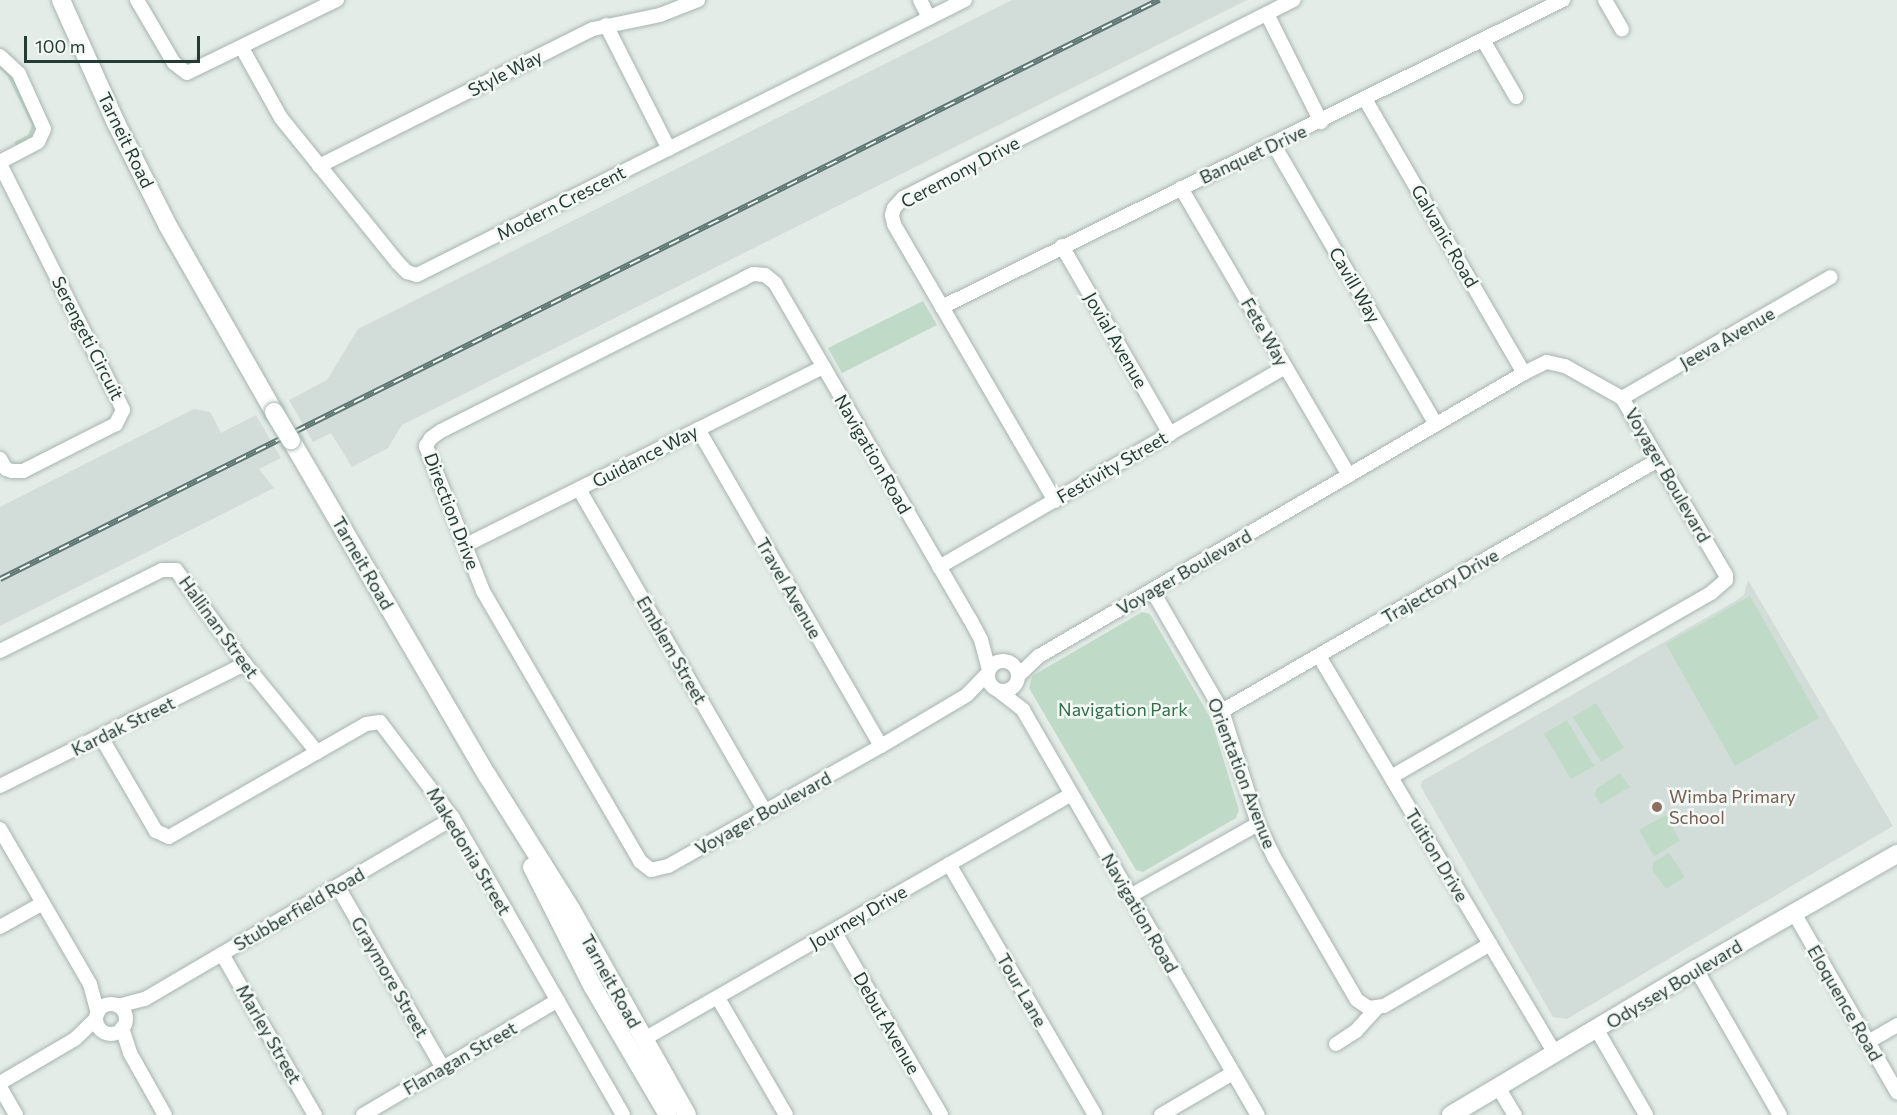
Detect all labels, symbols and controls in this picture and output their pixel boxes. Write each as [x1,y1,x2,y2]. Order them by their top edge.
scale bar [27,24,202,62]
text: 100 m [35,35,85,57]
street label: Style Way [464,45,546,101]
street label: Tarneit Road [94,89,158,191]
street label: Banquet Drive [1196,120,1310,188]
street label: Ceremony Drive [897,132,1023,212]
street label: Modern Crescent [493,161,629,245]
street label: Galvanic Road [1407,181,1483,291]
street label: Cavill Way [1325,243,1385,327]
street label: Serengeti Circuit [48,273,128,403]
street label: Jovial Avenue [1080,288,1152,392]
street label: Fete Way [1237,294,1293,370]
street label: Jeeva Avenue [1676,302,1778,374]
street label: Navigation Road [830,390,916,518]
street label: Voyager Boulevard [1621,404,1715,546]
street label: Guidance Way [589,420,701,492]
street label: Festivity Street [1053,427,1171,507]
street label: Direction Drive [420,450,484,572]
street label: Tarneit Road [328,513,398,613]
street label: Voyager Boulevard [1113,525,1255,619]
street label: Travel Avenue [751,534,827,642]
street label: Trajectory Drive [1378,544,1502,628]
street label: Hallinan Street [175,572,263,682]
street label: Emblem Street [632,592,712,708]
street label: Kardak Street [68,692,178,760]
street label: Orientation Avenue [1203,695,1281,851]
park label: Navigation Park [1058,698,1188,720]
street label: Voyager Boulevard [691,767,835,859]
street label: Makedonia Street [422,783,516,919]
place label: Wimba Primary School [1669,786,1796,828]
marker: Wimba Primary School [1650,800,1664,814]
street label: Tuition Drive [1401,805,1473,905]
street label: Navigation Road [1097,849,1183,977]
street label: Stubberfield Road [230,863,368,955]
street label: Journey Drive [805,880,911,954]
street label: Graymore Street [347,913,433,1041]
street label: Tarneit Road [576,930,646,1032]
street label: Odyssey Boulevard [1602,935,1746,1033]
street label: Eloquence Road [1803,941,1887,1065]
street label: Tour Lane [992,949,1052,1031]
street label: Debut Avenue [849,968,925,1078]
street label: Marley Street [232,980,306,1088]
street label: Flanagan Street [399,1017,521,1099]

